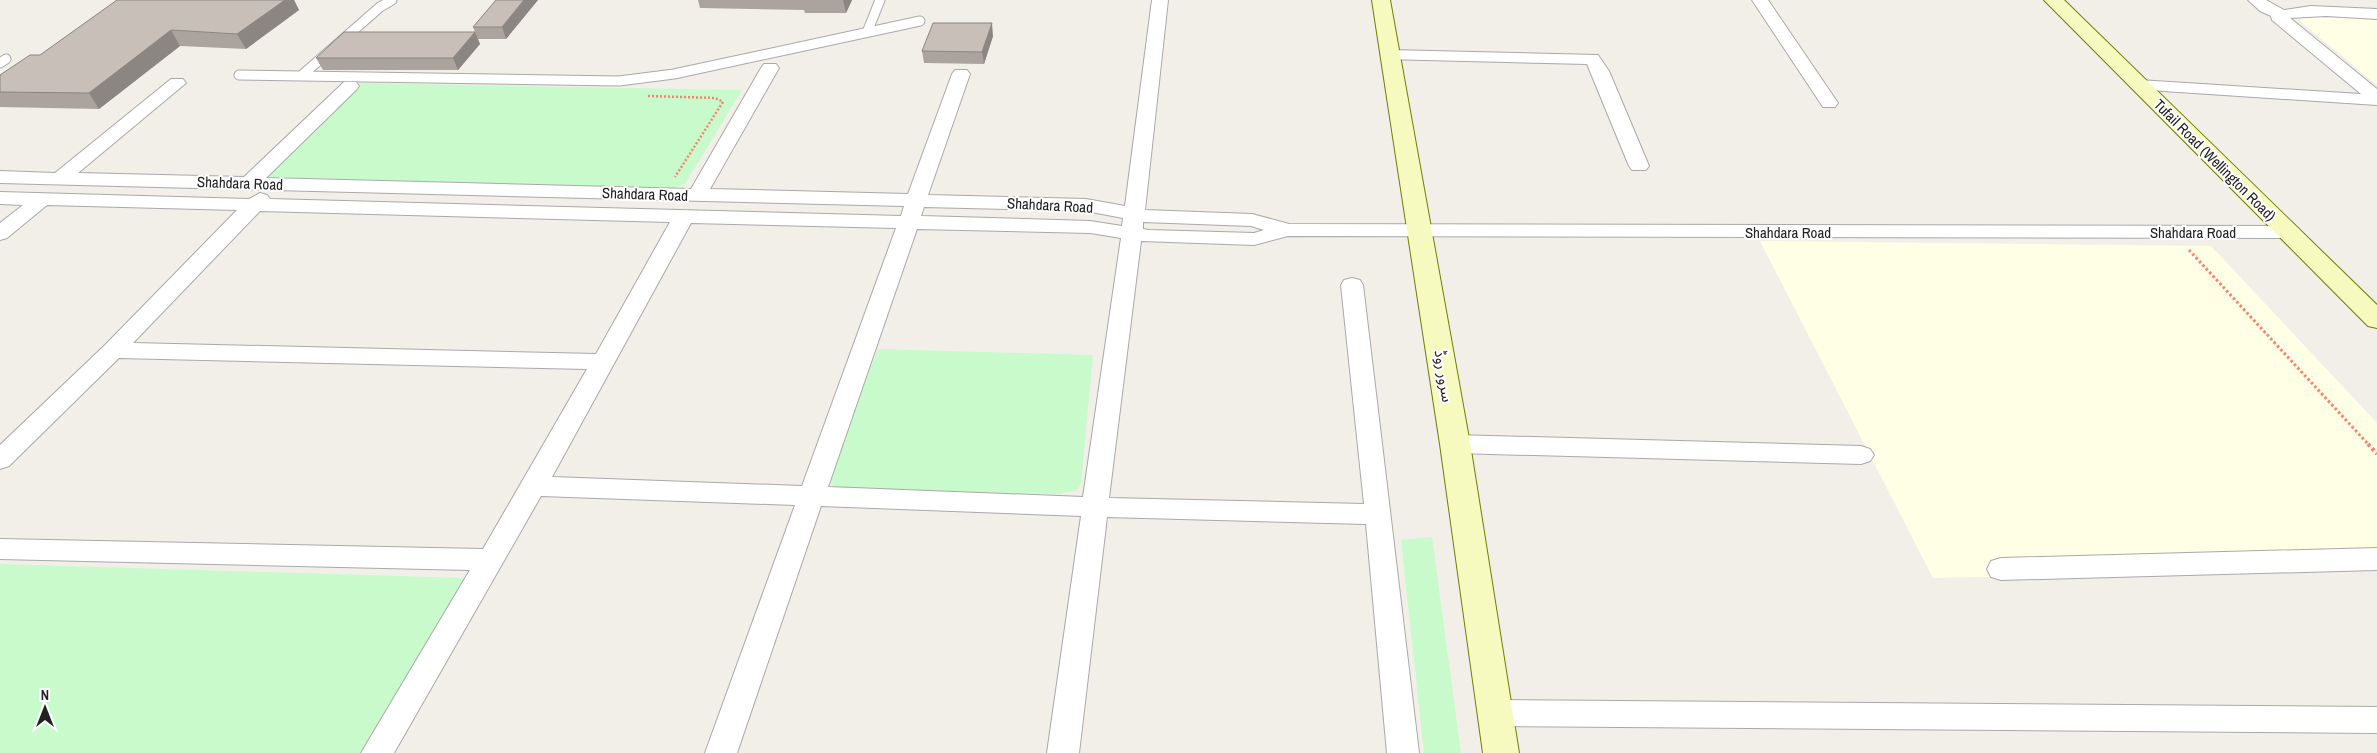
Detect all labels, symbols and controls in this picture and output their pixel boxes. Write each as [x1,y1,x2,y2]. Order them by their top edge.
street label: Tufail Road (Wellington Road) [2149,94,2281,226]
street label: Shahdara Road [197,171,283,195]
street label: Shahdara Road [602,182,688,206]
street label: Shahdara Road [1006,192,1094,218]
street label: Shahdara Road [1745,222,1831,243]
street label: Shahdara Road [2150,222,2236,243]
street label: سرور روڈ [1430,348,1459,404]
north arrow [20,683,70,733]
text: N [41,686,49,704]

